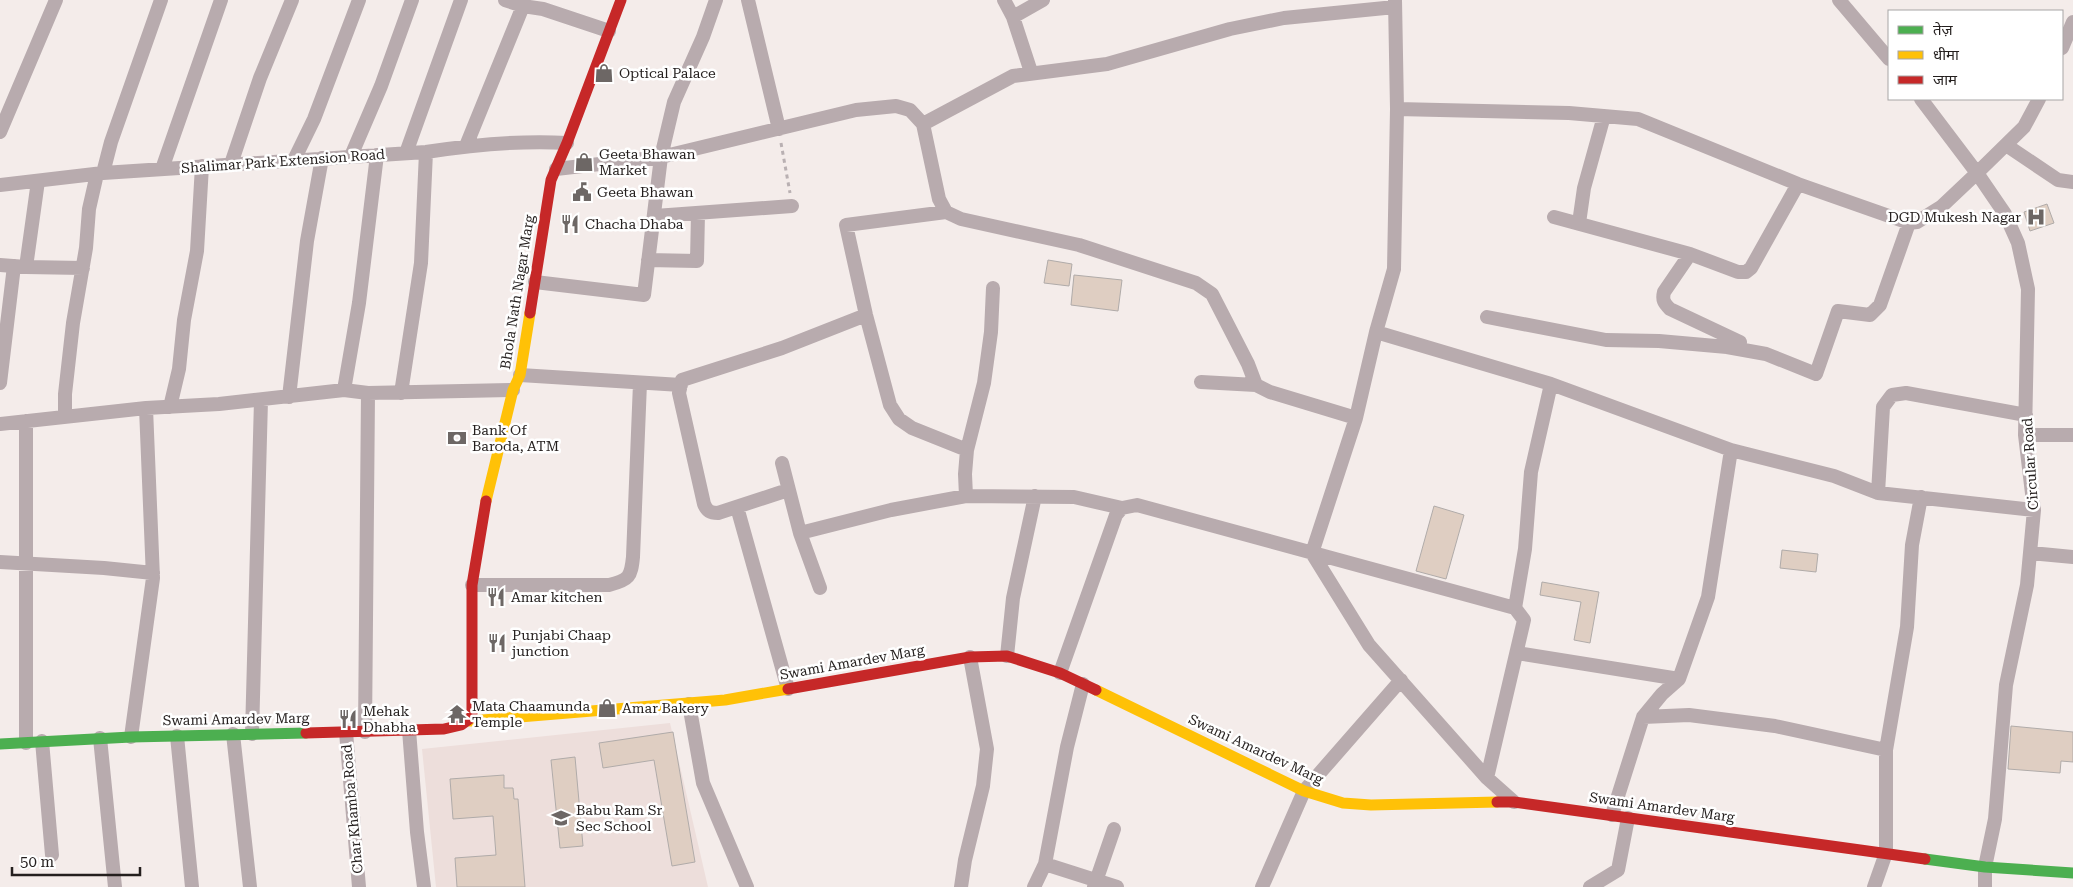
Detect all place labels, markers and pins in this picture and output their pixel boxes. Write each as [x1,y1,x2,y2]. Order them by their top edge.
shop icon: Optical Palace [593,62,615,84]
place label: Optical Palace [619,65,716,81]
place label: Geeta Bhawan Market [599,146,696,178]
shop icon: Geeta Bhawan Market [573,151,595,173]
public building icon: Geeta Bhawan [571,181,593,203]
place label: Geeta Bhawan [597,184,694,200]
hospital icon: DGD Mukesh Nagar [2025,206,2047,228]
place label: DGD Mukesh Nagar [1888,209,2021,225]
restaurant icon: Chacha Dhaba [559,213,581,235]
place label: Chacha Dhaba [585,216,684,232]
place label: Bank Of Baroda, ATM [472,422,559,454]
bank icon: Bank Of Baroda, ATM [446,427,468,449]
restaurant icon: Amar kitchen [485,586,507,608]
place label: Amar kitchen [511,589,602,605]
place label: Punjabi Chaap junction [511,627,611,659]
restaurant icon: Punjabi Chaap junction [486,632,508,654]
shop icon: Amar Bakery [596,697,618,719]
place label: Mata Chaamunda Temple [472,698,590,730]
place label: Amar Bakery [622,700,709,716]
place label: Mehak Dhabha [363,703,417,735]
temple icon: Mata Chaamunda Temple [446,703,468,725]
restaurant icon: Mehak Dhabha [337,708,359,730]
place label: Babu Ram Sr Sec School [576,802,662,834]
school or university icon: Babu Ram Sr Sec School [550,807,572,829]

